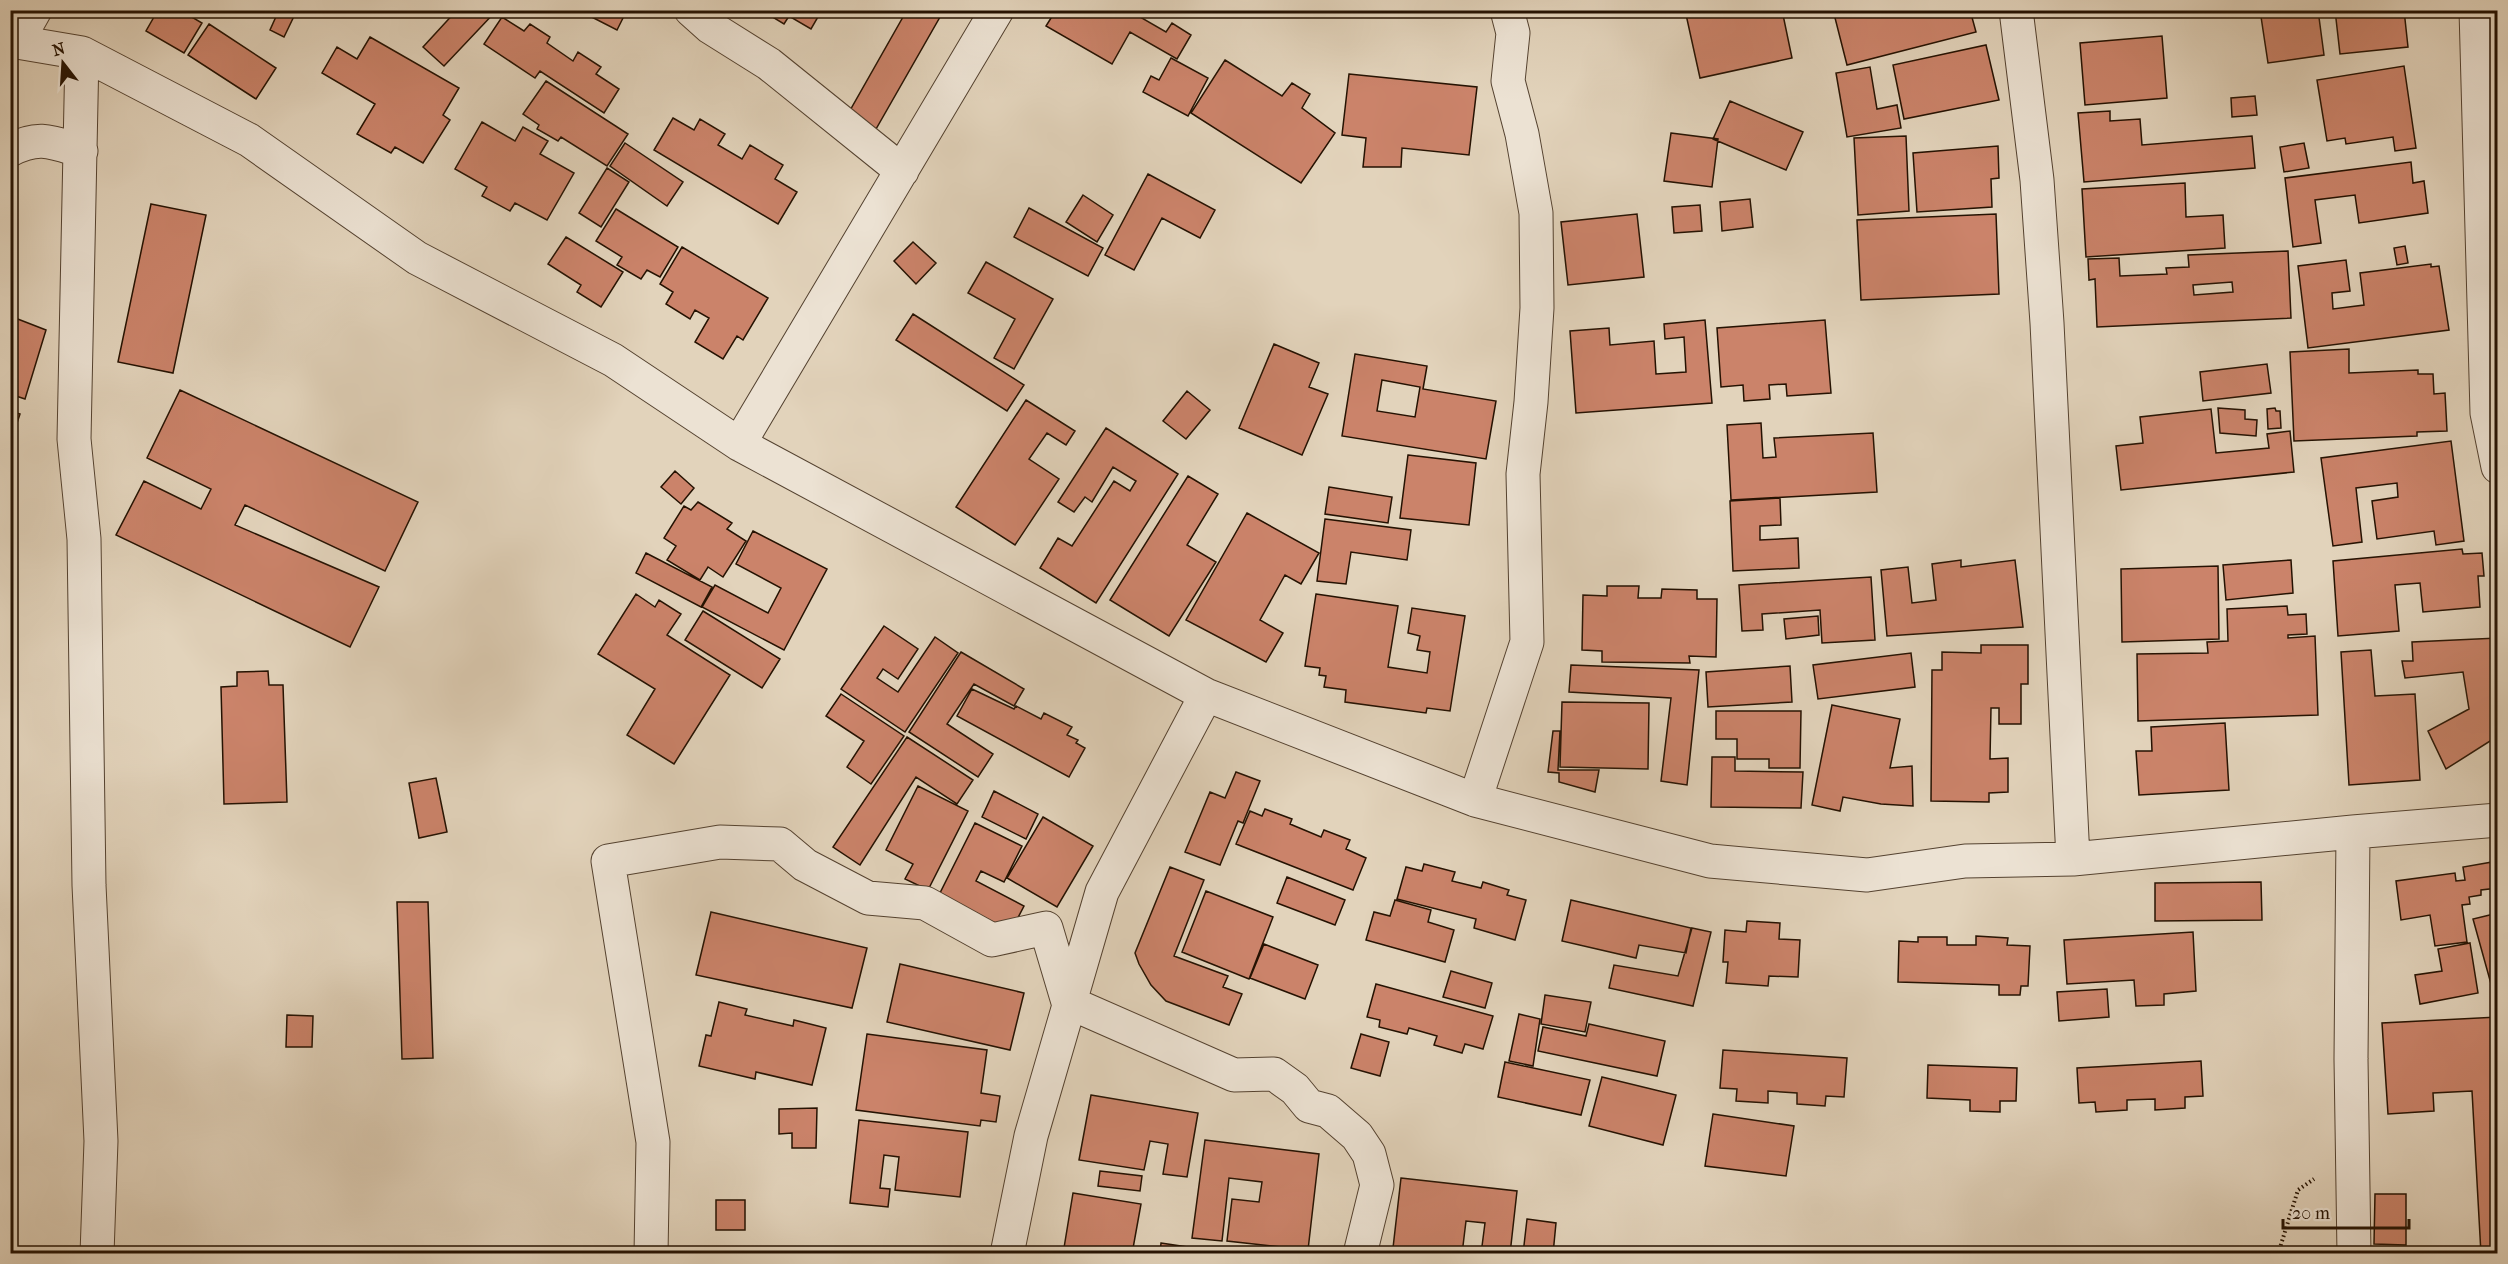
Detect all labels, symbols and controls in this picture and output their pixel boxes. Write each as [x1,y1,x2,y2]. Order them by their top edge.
north arrow [33,33,93,93]
text: N [50,38,68,60]
scale bar [2283,1192,2409,1230]
text: 20 m [2292,1203,2330,1224]

